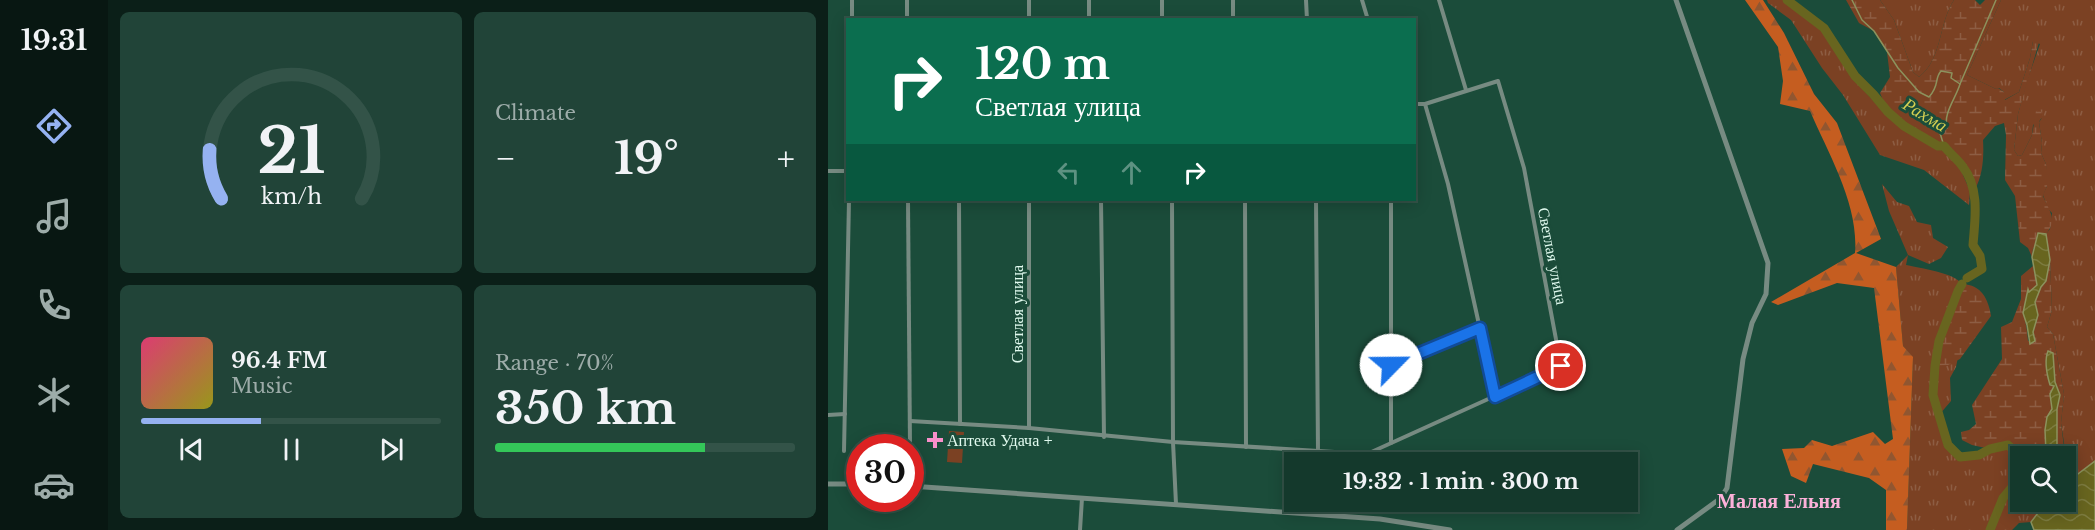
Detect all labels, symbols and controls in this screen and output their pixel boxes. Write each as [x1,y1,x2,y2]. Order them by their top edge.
text: 19:31 [21,24,87,57]
text: 120 m [975,38,1110,90]
icon: right [876,42,954,120]
text: Светлая улица [975,90,1141,123]
water label: Рахма [1898,93,1951,137]
text: Climate [495,101,576,125]
icon: directions [33,105,75,147]
text: 21 [257,112,325,190]
text: 19° [614,130,679,186]
text: − [495,138,516,179]
text: + [777,138,795,179]
icon: left [1052,156,1085,189]
icon: ahead [1115,156,1148,189]
icon: right [1178,156,1211,189]
text: km/h [261,184,322,211]
icon: music [33,195,75,237]
street label: Светлая улица [1534,206,1572,306]
street label: Светлая улица [1007,265,1027,363]
icon: phone [33,284,75,326]
position arrow [1359,333,1423,397]
pin [1535,340,1586,391]
text: 96.4 FM [231,347,327,374]
icon: arrive [1544,349,1577,382]
text: Range · 70% [495,351,614,375]
icon: climate [33,374,75,416]
text: Music [231,374,292,398]
text: 350 km [495,380,676,436]
place label: Аптека Удача + [947,430,1053,450]
icon: previous [175,433,208,466]
icon: pause [275,433,308,466]
icon: next [375,433,408,466]
marker: Аптека Удача + [928,433,942,447]
speed limit sign: 30 [846,434,924,512]
map controls [2010,446,2076,512]
button: search [2010,446,2076,512]
icon: car [33,464,75,506]
text: 19:32 · 1 min · 300 m [1343,468,1579,495]
district label: Малая Ельня [1717,489,1841,513]

